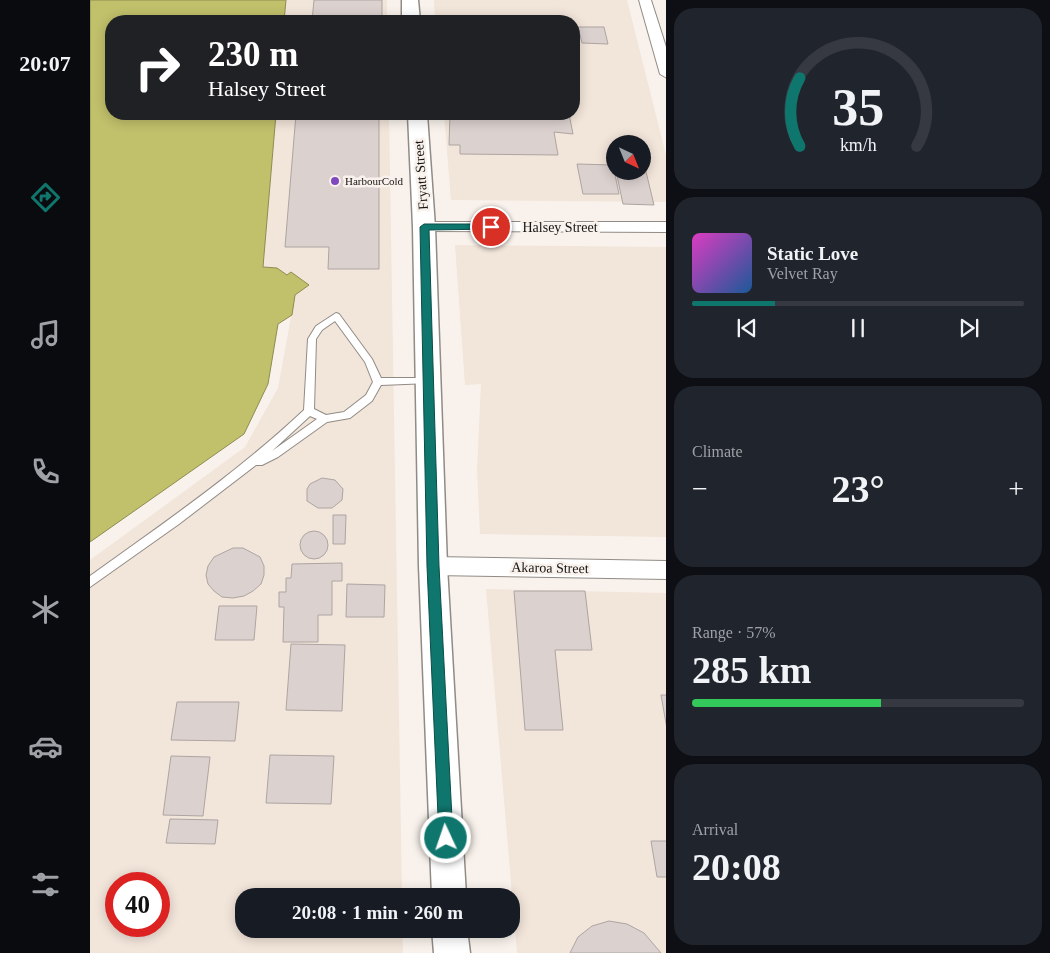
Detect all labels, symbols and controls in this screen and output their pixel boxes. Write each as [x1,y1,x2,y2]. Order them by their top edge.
icon: right [125,35,190,100]
text: 230 m [208,35,298,74]
text: 20:07 [19,51,71,76]
text: Halsey Street [208,76,326,101]
text: 35 [832,79,884,136]
north arrow [606,135,651,180]
map controls [606,135,651,180]
text: km/h [840,135,876,155]
street label: Fryatt Street [411,140,431,210]
marker: HarbourCold [329,175,341,187]
place label: HarbourCold [345,175,404,187]
icon: directions [28,180,63,215]
pin [470,206,512,248]
icon: arrive [477,213,505,241]
street label: Halsey Street [522,220,598,235]
text: Static Love [767,243,858,264]
text: Velvet Ray [767,265,838,282]
icon: previous [733,314,761,342]
icon: pause [844,314,872,342]
icon: next [955,314,983,342]
icon: music [28,317,63,352]
text: Climate [692,443,743,460]
icon: phone [28,454,63,489]
text: 23° [831,468,885,510]
text: − [692,473,708,504]
text: + [1008,473,1024,504]
street label: Akaroa Street [511,560,589,576]
icon: climate [28,592,63,627]
text: Range · 57% [692,624,776,641]
text: 285 km [692,649,811,691]
icon: car [28,729,63,764]
position arrow [419,811,471,863]
text: Arrival [692,821,738,838]
text: 20:08 [692,846,781,888]
icon: filters [28,867,63,902]
speed limit sign: 40 [105,872,170,937]
text: 20:08 · 1 min · 260 m [292,902,463,923]

